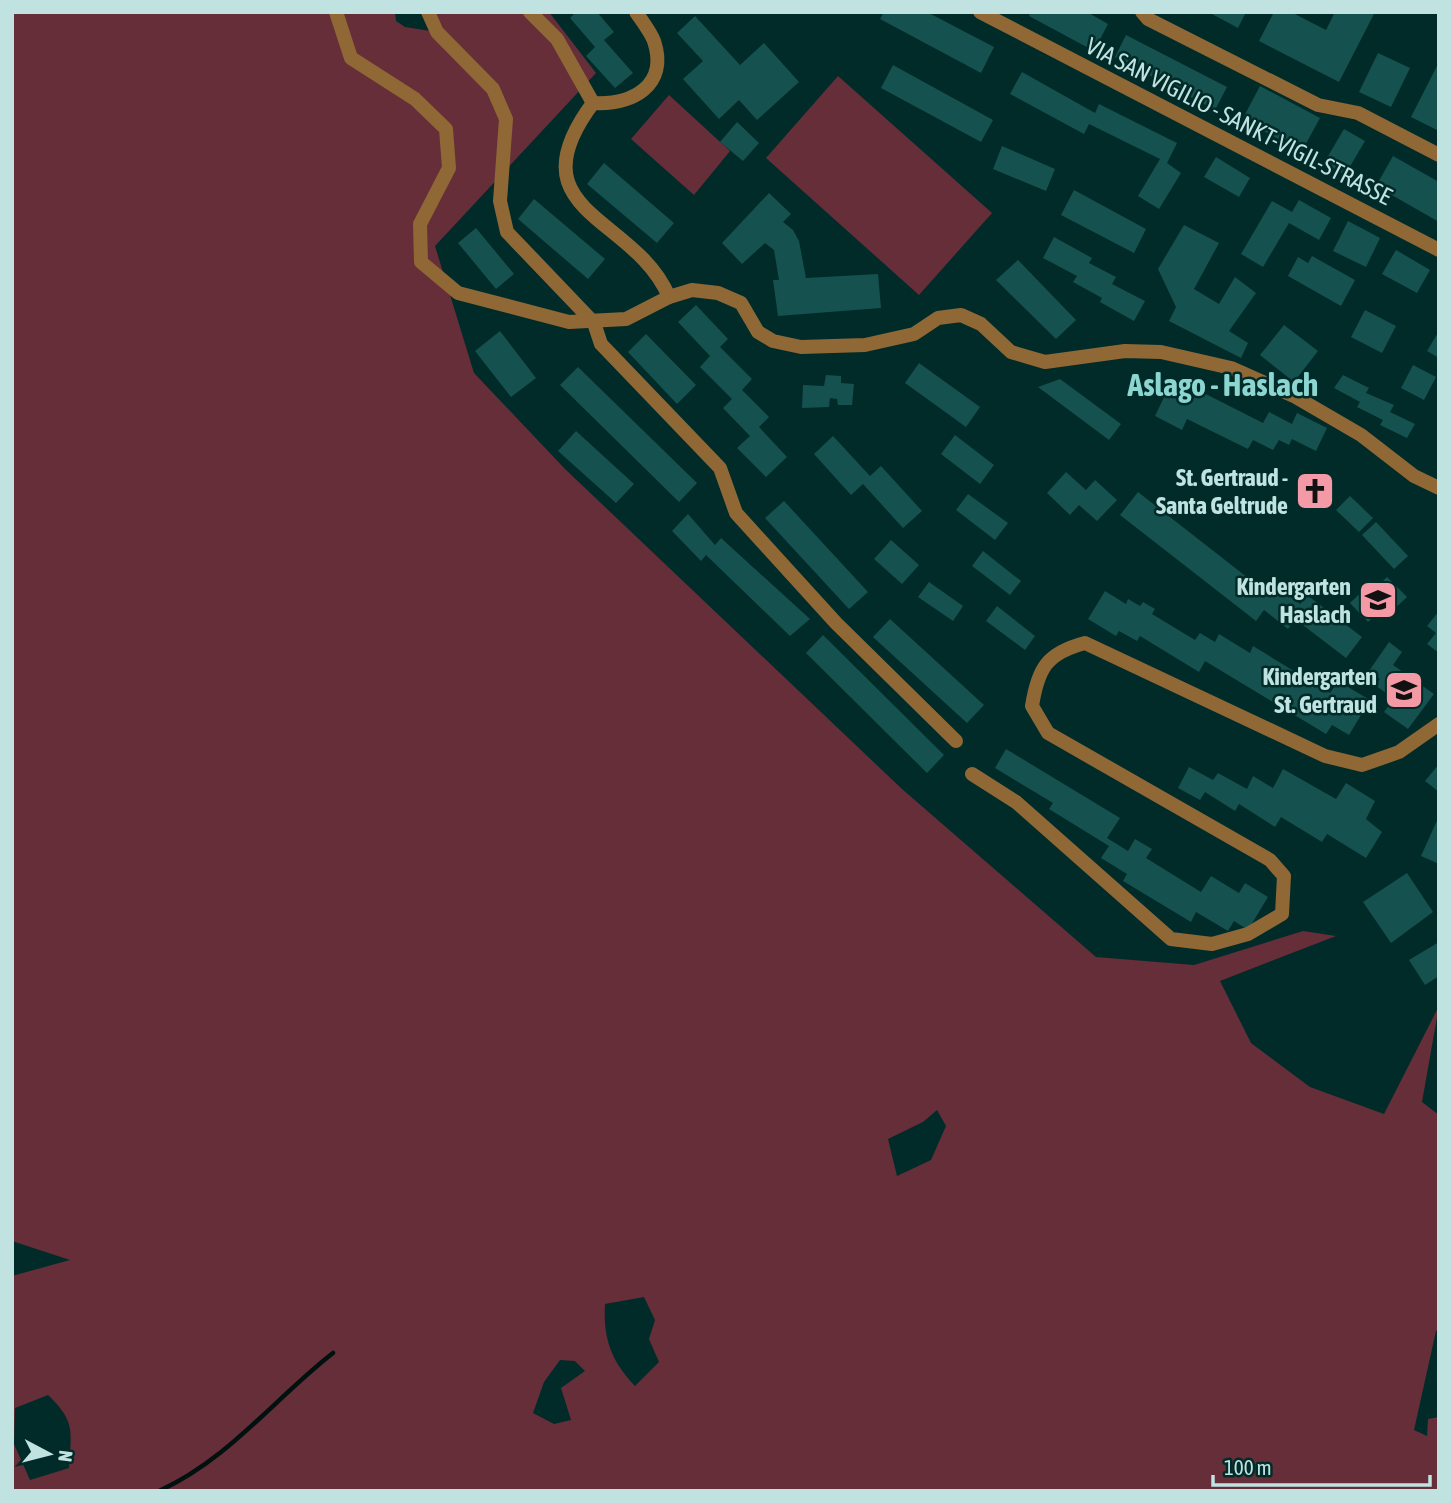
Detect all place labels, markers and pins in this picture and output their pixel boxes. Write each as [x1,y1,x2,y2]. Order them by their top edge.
place label: St. Gertraud - Santa Geltrude [1156,464,1288,519]
church icon: St. Gertraud - Santa Geltrude [1294,470,1336,512]
place label: Kindergarten Haslach [1236,573,1351,628]
school or university icon: Kindergarten Haslach [1357,579,1399,621]
place label: Kindergarten St. Gertraud [1262,663,1377,718]
school or university icon: Kindergarten St. Gertraud [1383,669,1425,711]

